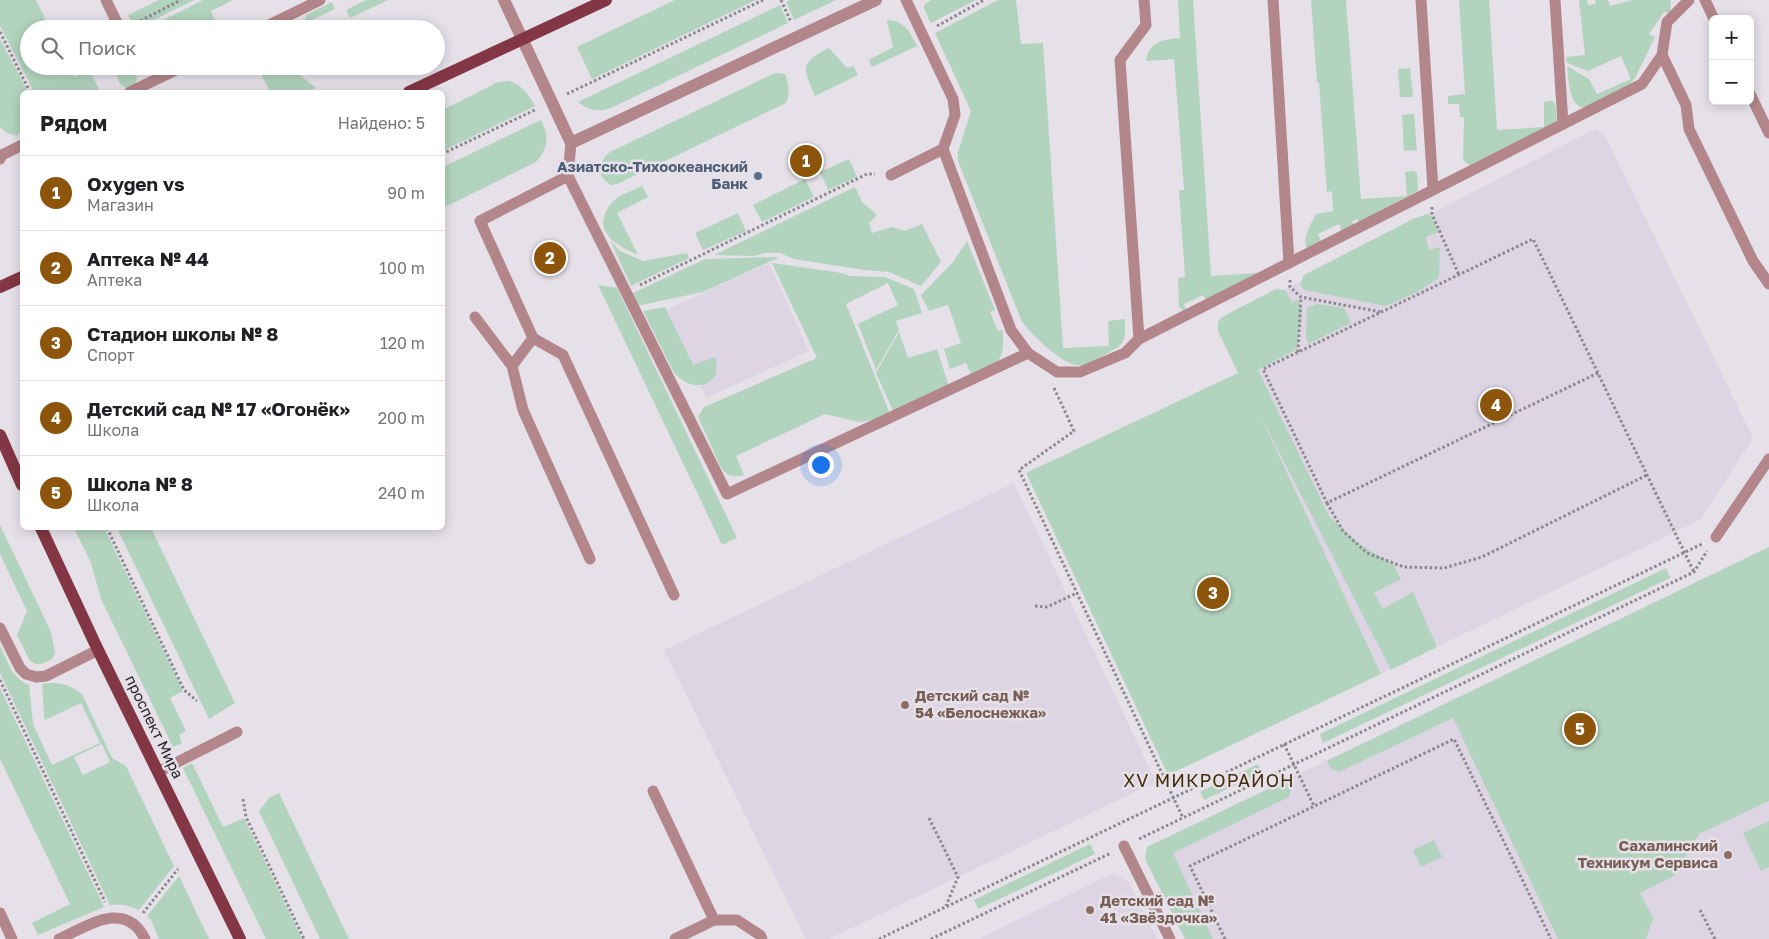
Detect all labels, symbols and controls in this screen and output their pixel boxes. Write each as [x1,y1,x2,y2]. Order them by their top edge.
map controls [1709,15,1754,105]
button: + [1709,15,1754,60]
search box [20,20,445,75]
icon: search [38,34,66,62]
text: Поиск [78,36,137,59]
button: − [1709,60,1754,105]
text: Рядом [40,110,107,136]
text: Найдено: 5 [338,113,425,133]
pin: 1 [790,142,822,180]
place label: Азиатско-Тихоокеанский Банк [557,157,748,192]
marker: Азиатско-Тихоокеанский Банк [752,170,764,182]
text: Oxygen vs [87,172,185,195]
text: 1 [52,183,60,203]
text: 90 m [387,183,425,203]
text: Магазин [87,195,154,215]
pin: 2 [534,239,566,277]
text: Аптека № 44 [87,247,209,270]
text: 2 [51,258,61,278]
text: 100 m [379,258,425,278]
text: Аптека [87,270,142,290]
text: Стадион школы № 8 [87,322,278,345]
text: 3 [51,333,61,353]
text: 120 m [380,333,425,353]
text: Спорт [87,345,135,365]
pin: 4 [1480,386,1512,424]
text: Детский сад № 17 «Огонёк» [87,397,350,420]
text: 4 [51,408,61,428]
text: 200 m [378,408,425,428]
text: Школа [87,420,139,440]
your location [808,452,834,478]
text: Школа № 8 [87,472,193,495]
text: 5 [51,483,61,503]
text: 240 m [378,483,425,503]
text: Школа [87,495,139,515]
pin: 3 [1197,574,1229,612]
street label: проспект Мира [122,672,188,781]
place label: Детский сад № 54 «Белоснежка» [915,686,1046,721]
marker: Детский сад № 54 «Белоснежка» [899,699,911,711]
pin: 5 [1564,710,1596,748]
district label: XV МИКРОРАЙОН [1123,769,1295,791]
place label: Сахалинский Техникум Сервиса [1578,836,1718,871]
marker: Сахалинский Техникум Сервиса [1722,849,1734,861]
place label: Детский сад № 41 «Звёздочка» [1100,891,1217,926]
marker: Детский сад № 41 «Звёздочка» [1084,904,1096,916]

